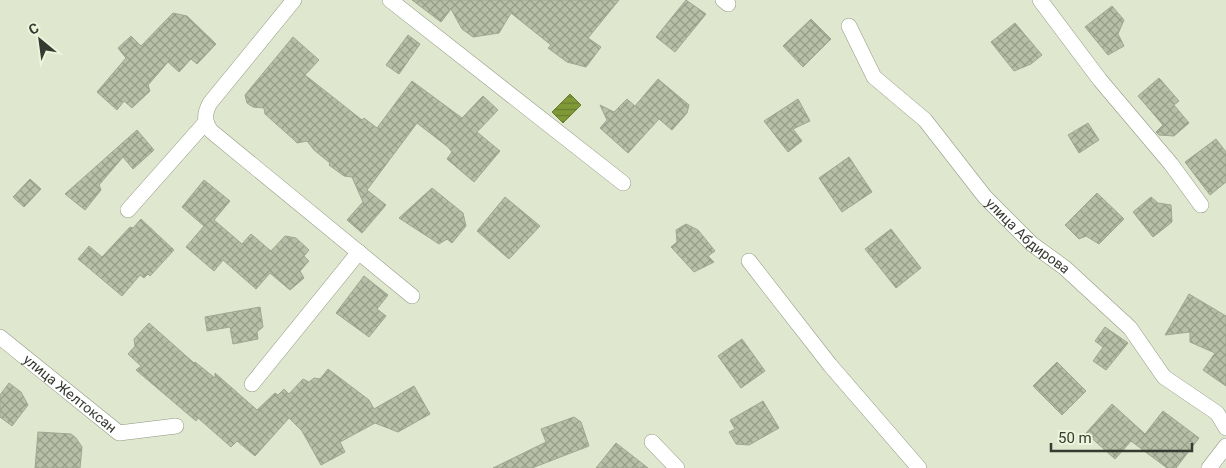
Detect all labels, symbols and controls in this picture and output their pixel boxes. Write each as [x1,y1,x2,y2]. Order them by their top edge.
north arrow [15,15,65,65]
text: С [26,19,42,38]
street label: улица Абдирова [983,195,1073,277]
street label: улица Желтоксан [20,351,120,436]
scale bar [1051,420,1192,452]
text: 50 m [1058,429,1092,447]

